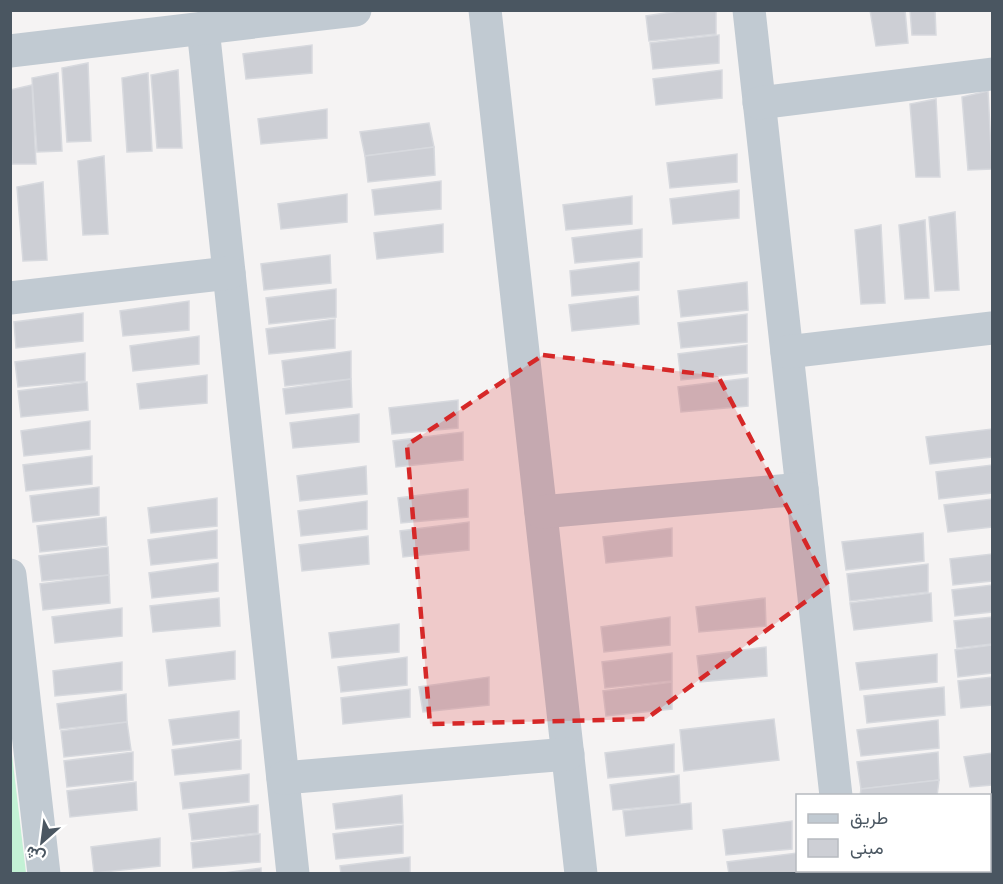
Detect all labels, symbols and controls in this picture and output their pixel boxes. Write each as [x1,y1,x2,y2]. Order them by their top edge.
legend [796,794,991,872]
text: طريق [850,808,888,829]
north arrow [12,812,72,872]
text: مبنى [850,838,884,859]
text: ش [23,841,49,867]

